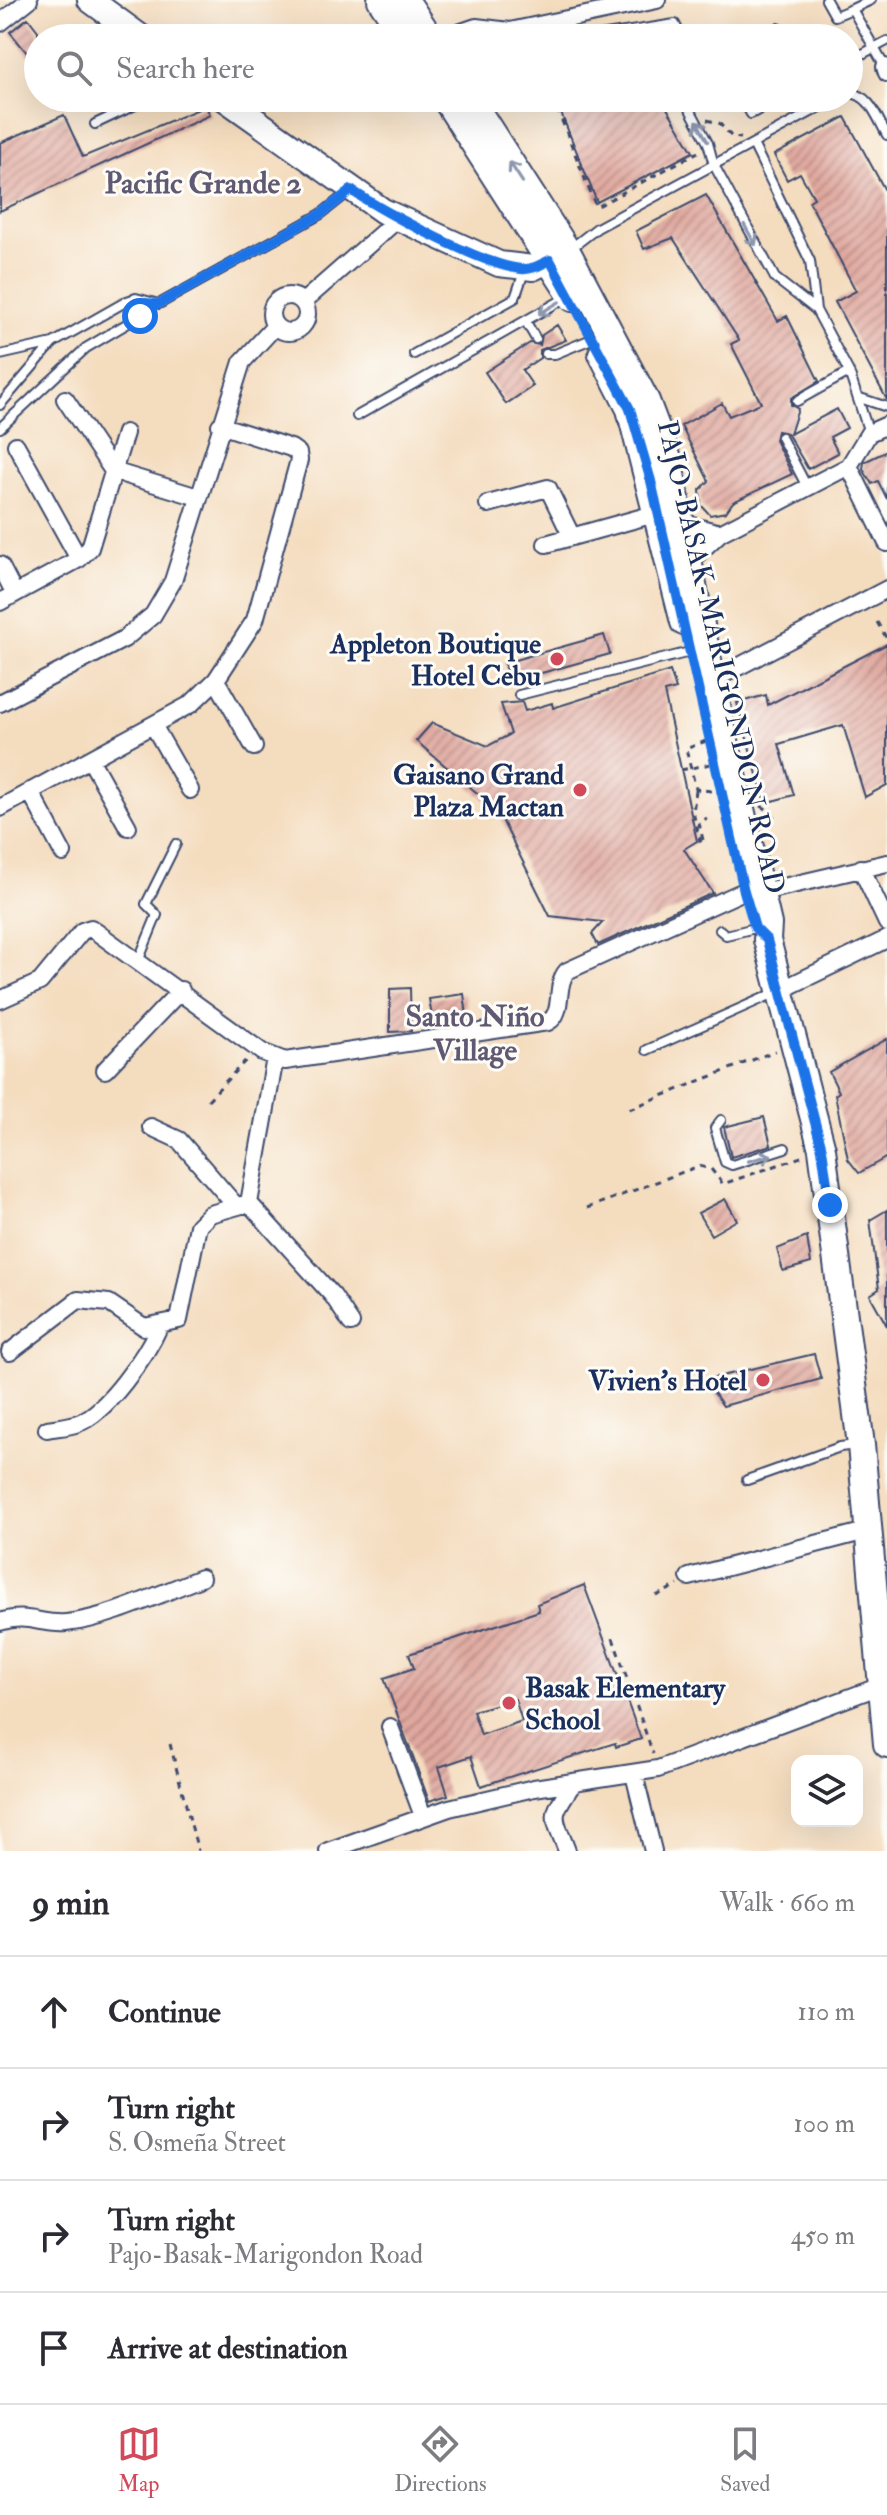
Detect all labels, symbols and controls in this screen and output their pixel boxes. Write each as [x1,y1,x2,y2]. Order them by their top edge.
search box [24,24,863,112]
icon: search [52,46,96,90]
text: Search here [116,50,255,87]
one-way arrow [693,119,709,143]
one-way arrow [508,161,524,184]
district label: Pacific Grande 2 [104,165,302,202]
one-way arrow [742,222,758,246]
route start [122,298,158,334]
one-way arrow [538,300,560,316]
street label: PAJO-BASAK-MARIGONDON ROAD [649,417,792,898]
place label: Appleton Boutique Hotel Cebu [329,627,541,694]
marker: Appleton Boutique Hotel Cebu [548,650,566,668]
place label: Gaisano Grand Plaza Mactan [393,758,565,825]
marker: Gaisano Grand Plaza Mactan [571,781,589,799]
district label: Santo Niño Village [405,998,545,1069]
one-way arrow [747,1149,773,1164]
route end [812,1187,848,1223]
place label: Vivien's Hotel [587,1364,748,1399]
marker: Vivien's Hotel [754,1371,772,1389]
place label: Basak Elementary School [525,1671,727,1738]
marker: Basak Elementary School [500,1694,518,1712]
map controls [791,1755,863,1827]
button: layers [791,1755,863,1827]
text: 9 min [32,1882,110,1925]
text: Walk · 660 m [720,1887,855,1919]
icon: ahead [32,1990,76,2034]
text: Continue [108,1994,221,2031]
text: 110 m [798,1996,855,2028]
text: Turn right [108,2090,235,2127]
icon: right [32,2102,76,2146]
text: 100 m [794,2108,855,2140]
text: S. Osmeña Street [108,2127,286,2159]
text: Turn right [108,2202,235,2239]
icon: right [32,2214,76,2258]
text: 450 m [791,2220,855,2252]
text: Pajo-Basak-Marigondon Road [108,2239,423,2271]
icon: arrive [32,2326,76,2370]
text: Arrive at destination [108,2330,348,2367]
tab: Map [117,2422,161,2498]
tab: Directions [394,2422,487,2498]
tab: Saved [720,2422,770,2498]

